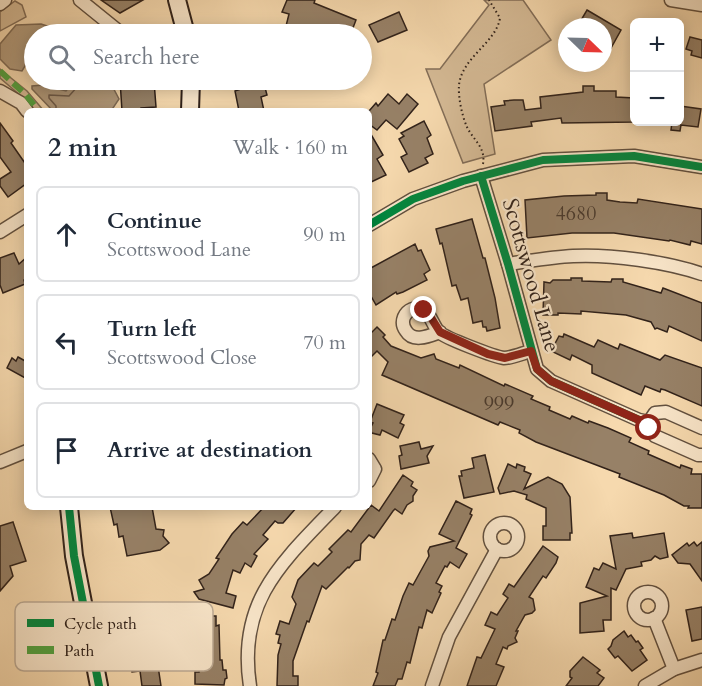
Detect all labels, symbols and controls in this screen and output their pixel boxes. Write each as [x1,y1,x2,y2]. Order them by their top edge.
north arrow [558,18,612,72]
map controls [630,18,684,126]
button: + [630,18,684,72]
search box [24,24,372,90]
icon: search [45,41,78,74]
text: Search here [93,42,200,72]
button: − [630,72,684,126]
text: 2 min [48,130,117,165]
text: Walk · 160 m [233,134,348,161]
street label: Scottswood Lane [495,195,567,356]
house number: 4680 [556,200,596,227]
text: Continue [107,206,202,236]
icon: ahead [50,218,83,251]
text: 90 m [303,221,346,248]
text: Scottswood Lane [107,236,251,263]
route end [410,296,436,322]
text: Turn left [107,314,196,344]
icon: left [50,326,83,359]
text: 70 m [303,329,346,356]
text: Scottswood Close [107,344,257,371]
house number: 999 [484,390,514,417]
route start [635,414,661,440]
icon: arrive [50,434,83,467]
text: Arrive at destination [107,435,312,465]
legend [15,602,213,671]
text: Cycle path [64,613,137,635]
text: Path [64,640,94,662]

